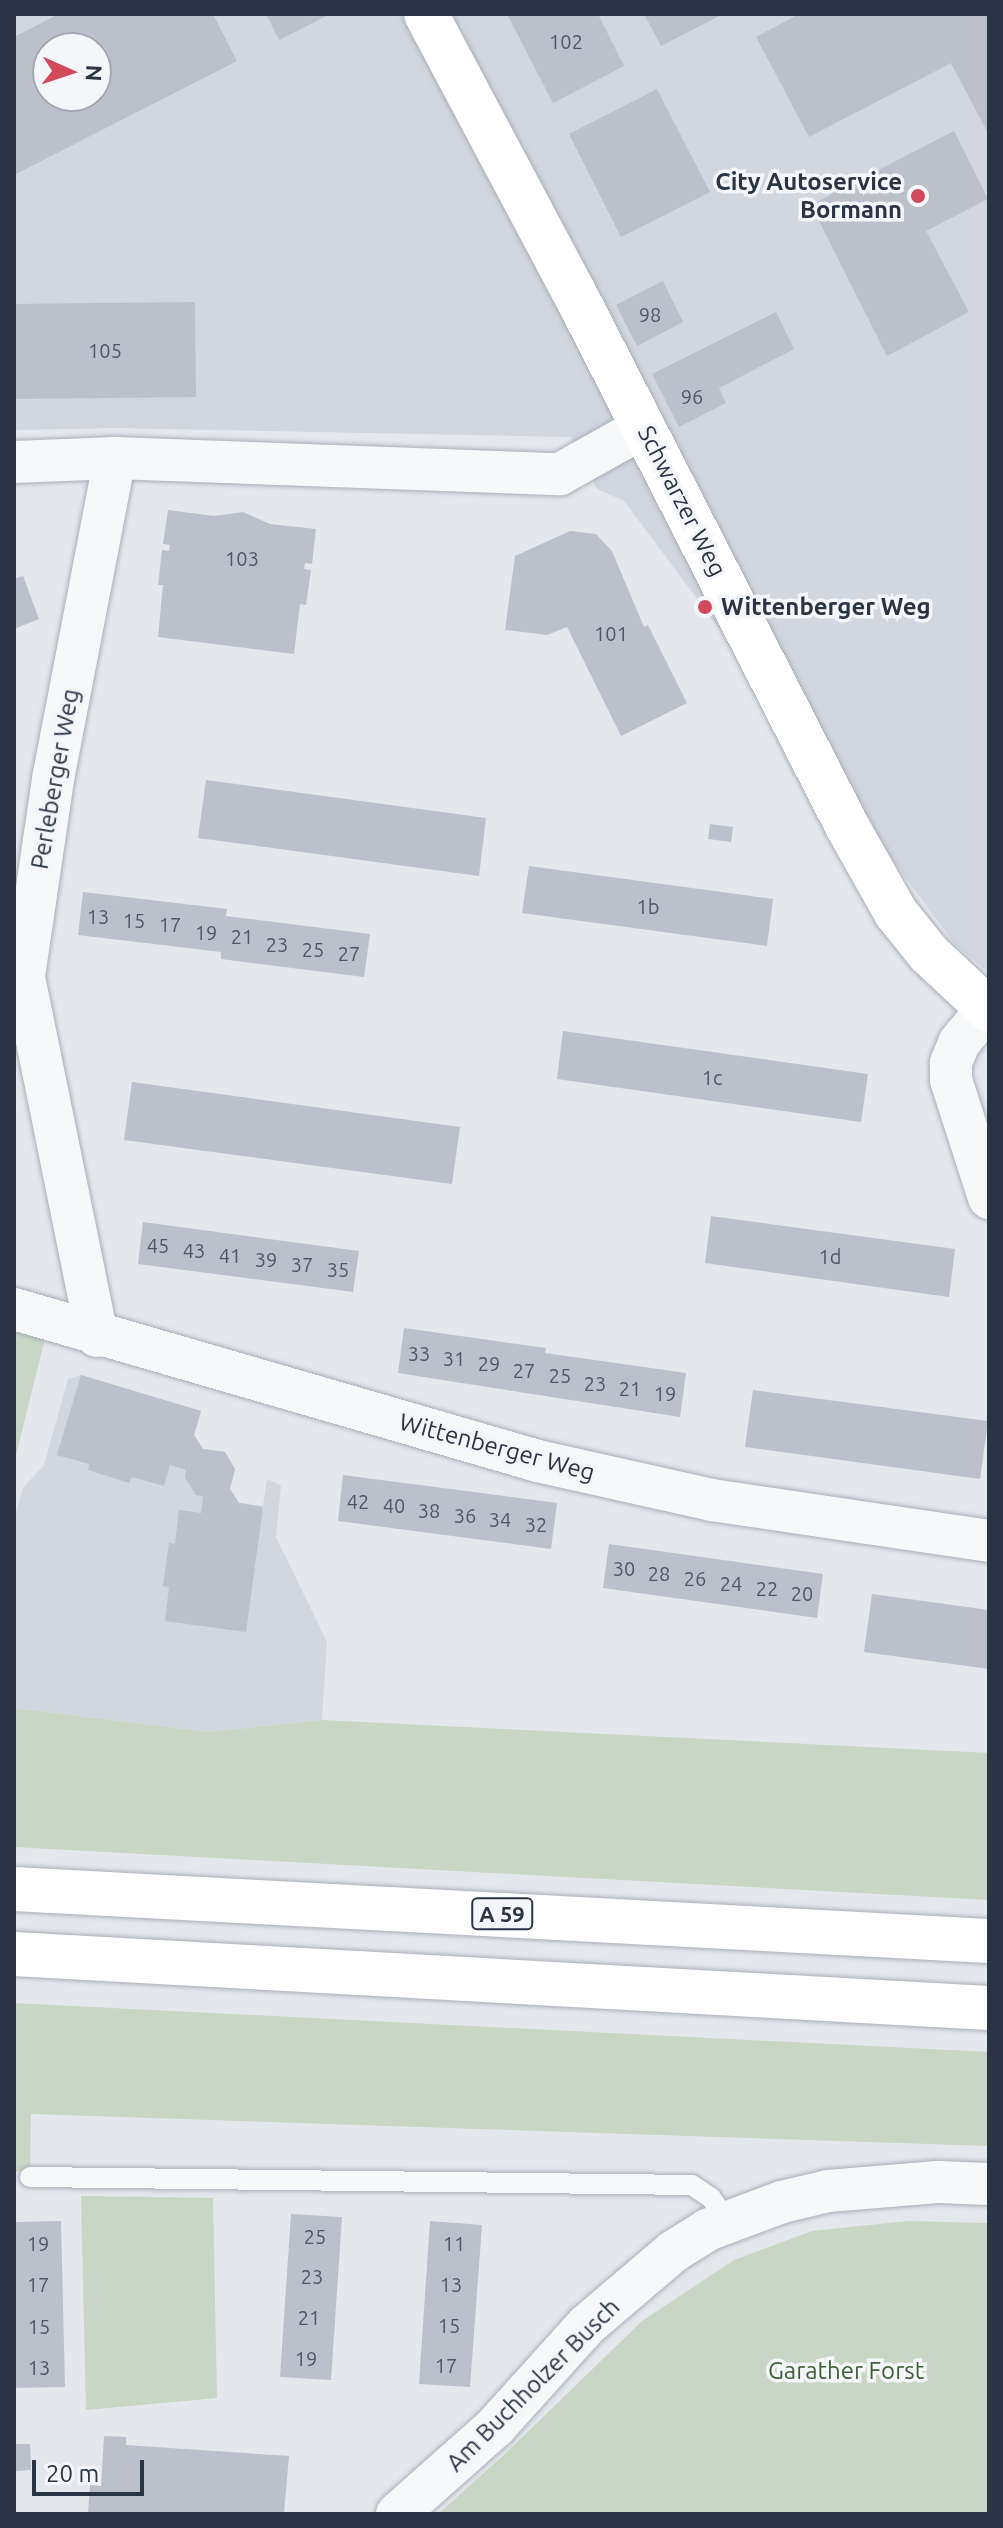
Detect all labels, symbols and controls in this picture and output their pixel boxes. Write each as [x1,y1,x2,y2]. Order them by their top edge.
house number: 102 [549,29,583,53]
north arrow [32,32,112,112]
text: N [82,64,107,82]
place label: City Autoservice Bormann [715,168,902,224]
marker: City Autoservice Bormann [909,187,927,205]
house number: 98 [639,302,661,326]
house number: 105 [88,338,122,362]
house number: 96 [681,384,703,408]
street label: Schwarzer Weg [632,421,732,581]
house number: 103 [225,546,259,570]
place label: Wittenberger Weg [721,593,931,621]
marker: Wittenberger Weg [696,598,714,616]
house number: 101 [594,621,628,645]
street label: Perleberger Weg [25,687,85,871]
house number: 1b [637,894,659,918]
house number: 13 [87,904,109,928]
house number: 15 [123,908,145,932]
house number: 17 [159,912,181,936]
house number: 19 [195,920,217,944]
house number: 21 [231,924,253,948]
house number: 23 [266,932,288,956]
house number: 25 [302,937,324,961]
house number: 27 [338,941,360,965]
house number: 1c [702,1065,722,1089]
house number: 45 [147,1233,169,1257]
house number: 43 [183,1238,205,1262]
house number: 41 [219,1243,241,1267]
house number: 1d [819,1244,841,1268]
house number: 39 [255,1247,277,1271]
house number: 37 [291,1252,313,1276]
house number: 35 [327,1257,349,1281]
house number: 33 [408,1341,430,1365]
house number: 31 [443,1346,465,1370]
house number: 29 [478,1351,500,1375]
house number: 27 [513,1358,535,1382]
house number: 25 [549,1363,571,1387]
house number: 23 [584,1371,606,1395]
house number: 21 [619,1376,641,1400]
house number: 19 [654,1381,676,1405]
street label: Wittenberger Weg [396,1407,598,1487]
house number: 42 [347,1489,369,1513]
house number: 40 [383,1493,405,1517]
house number: 38 [418,1498,440,1522]
house number: 36 [454,1503,476,1527]
house number: 34 [489,1507,511,1531]
house number: 32 [525,1512,547,1536]
house number: 30 [613,1556,635,1580]
house number: 28 [648,1561,670,1585]
house number: 26 [684,1566,706,1590]
house number: 24 [720,1571,742,1595]
house number: 22 [756,1576,778,1600]
house number: 20 [791,1581,813,1605]
road number: A 59 [470,1896,534,1932]
house number: 25 [304,2224,326,2248]
house number: 19 [27,2231,49,2255]
house number: 11 [443,2231,465,2255]
house number: 23 [301,2264,323,2288]
house number: 17 [27,2272,49,2296]
house number: 13 [440,2272,462,2296]
street label: Am Buchholzer Busch [441,2293,625,2477]
house number: 21 [298,2305,320,2329]
house number: 15 [438,2313,460,2337]
house number: 15 [28,2314,50,2338]
house number: 19 [295,2346,317,2370]
house number: 17 [435,2353,457,2377]
house number: 13 [28,2355,50,2379]
park label: Garather Forst [768,2357,924,2385]
scale bar [36,2444,148,2494]
text: 20 m [46,2460,99,2487]

